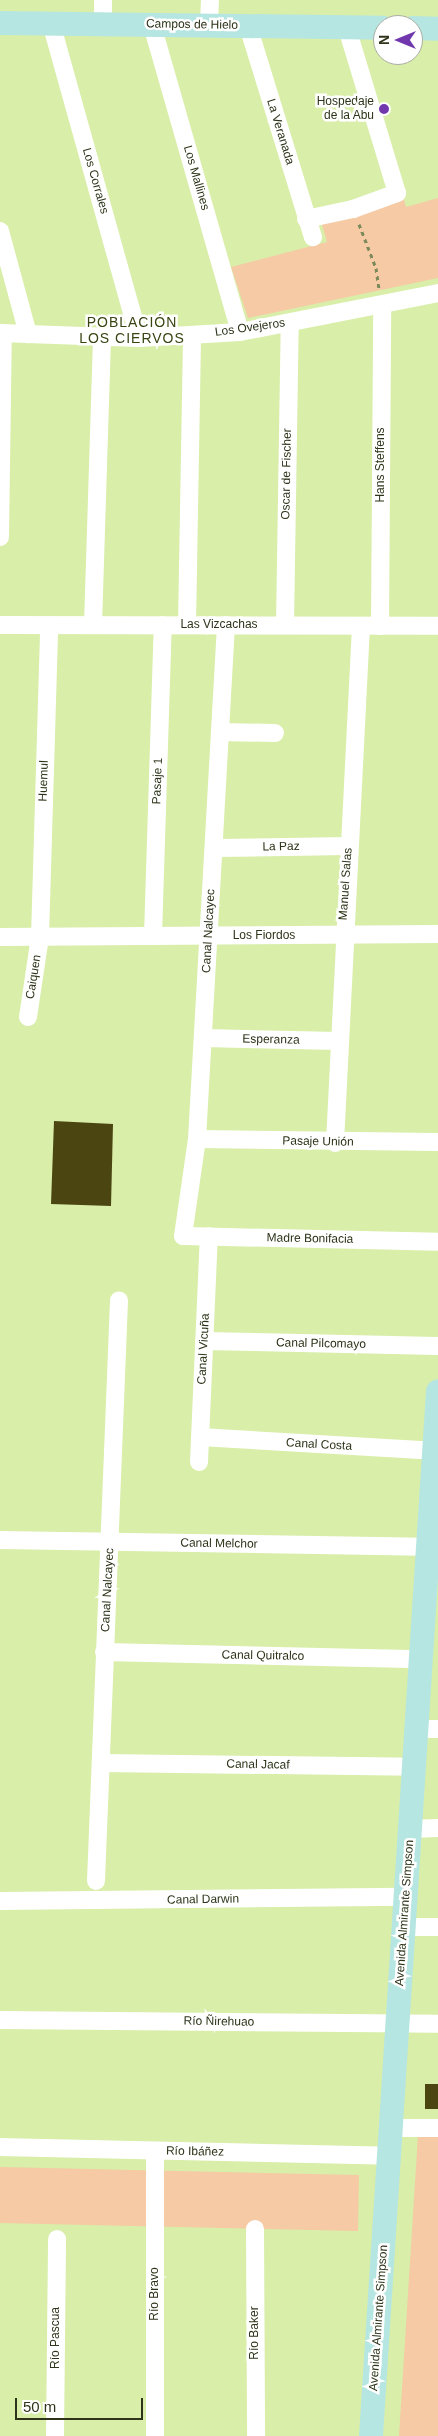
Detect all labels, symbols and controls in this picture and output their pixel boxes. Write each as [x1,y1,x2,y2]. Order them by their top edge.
north arrow [373,15,423,65]
street label: Campos de Hielo [146,17,238,33]
text: N [376,35,392,45]
place label: Hospedaje de la Abu [317,95,374,123]
street label: La Veranada [263,97,297,167]
marker: Hospedaje de la Abu [378,103,390,115]
street label: Los Mallines [180,144,212,212]
street label: Los Corrales [79,146,111,216]
district label: POBLACIÓN LOS CIERVOS [78,314,186,347]
street label: Los Ovejeros [214,316,286,340]
street label: Hans Steffens [374,427,388,503]
street label: Oscar de Fischer [279,428,295,520]
street label: Las Vizcachas [180,618,258,632]
street label: Pasaje 1 [150,757,166,805]
street label: Huemul [36,760,52,802]
street label: La Paz [262,839,300,855]
street label: Manuel Salas [336,847,356,921]
street label: Canal Nalcayec [200,889,218,973]
street label: Los Fiordos [233,929,295,943]
street label: Caiquen [23,954,45,1000]
street label: Esperanza [242,1032,300,1048]
street label: Pasaje Unión [282,1134,354,1150]
street label: Madre Bonifacia [267,1231,353,1247]
street label: Canal Vicuña [195,1313,213,1385]
street label: Canal Pilcomayo [276,1336,366,1352]
street label: Canal Costa [286,1436,352,1454]
street label: Canal Melchor [180,1536,258,1552]
street label: Canal Nalcayec [99,1548,117,1632]
street label: Canal Quitralco [222,1648,304,1664]
street label: Canal Jacaf [226,1757,290,1773]
street label: Avenida Almirante Simpson [393,1839,417,1987]
street label: Canal Darwin [167,1892,239,1908]
street label: Río Ñirehuao [184,2014,254,2030]
street label: Río Ibáñez [166,2144,224,2160]
street label: Avenida Almirante Simpson [367,2244,391,2392]
street label: Río Bravo [148,2267,162,2321]
street label: Río Baker [248,2306,262,2360]
street label: Río Pascua [49,2307,63,2369]
scale bar [18,2388,145,2420]
text: 50 m [23,2398,56,2415]

